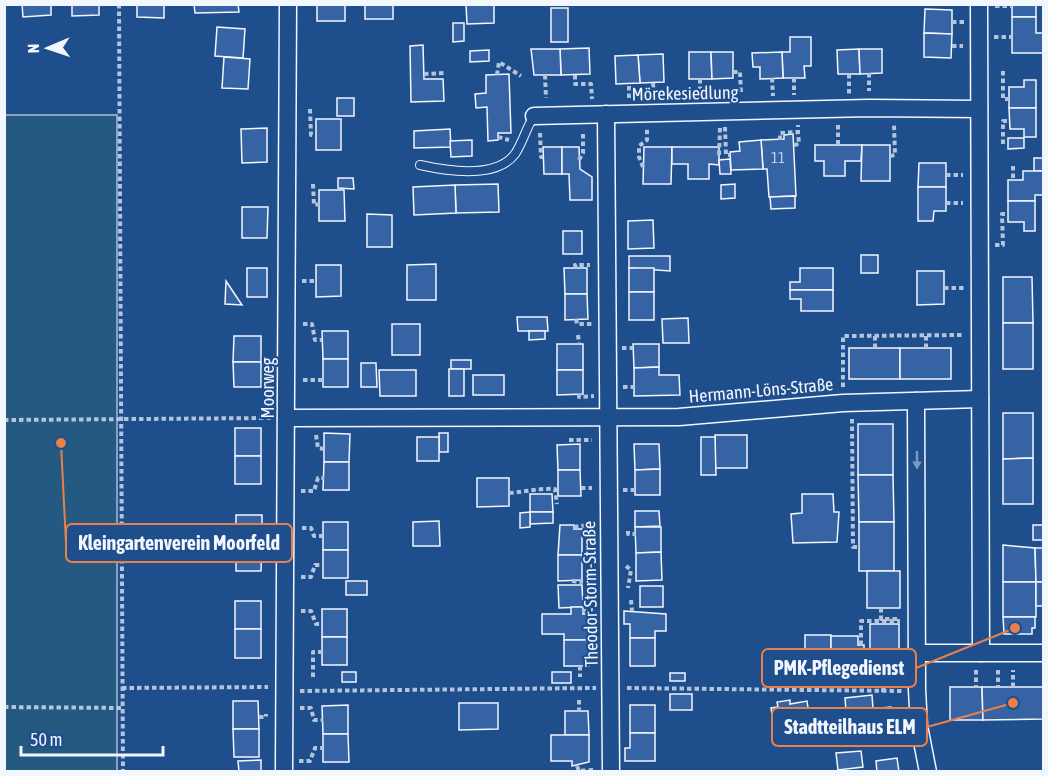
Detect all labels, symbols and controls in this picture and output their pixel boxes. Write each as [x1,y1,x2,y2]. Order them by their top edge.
north arrow [18,18,78,78]
text: N [24,43,42,54]
street label: Mörekesiedlung [631,82,739,104]
house number: 11 [771,149,785,166]
street label: Moorweg [257,357,278,418]
street label: Hermann-Löns-Straße [688,373,834,407]
one-way arrow [912,450,922,469]
street label: Theodor-Storm-Straße [578,521,602,667]
callout: Kleingartenverein Moorfeld [66,524,292,562]
text: Kleingartenverein Moorfeld [78,531,280,554]
callout: PMK-Pflegedienst [762,649,916,687]
text: PMK-Pflegedienst [774,656,904,679]
callout: Stadtteilhaus ELM [772,708,927,746]
text: Stadtteilhaus ELM [784,715,916,738]
scale bar [21,719,164,757]
text: 50 m [30,729,62,750]

